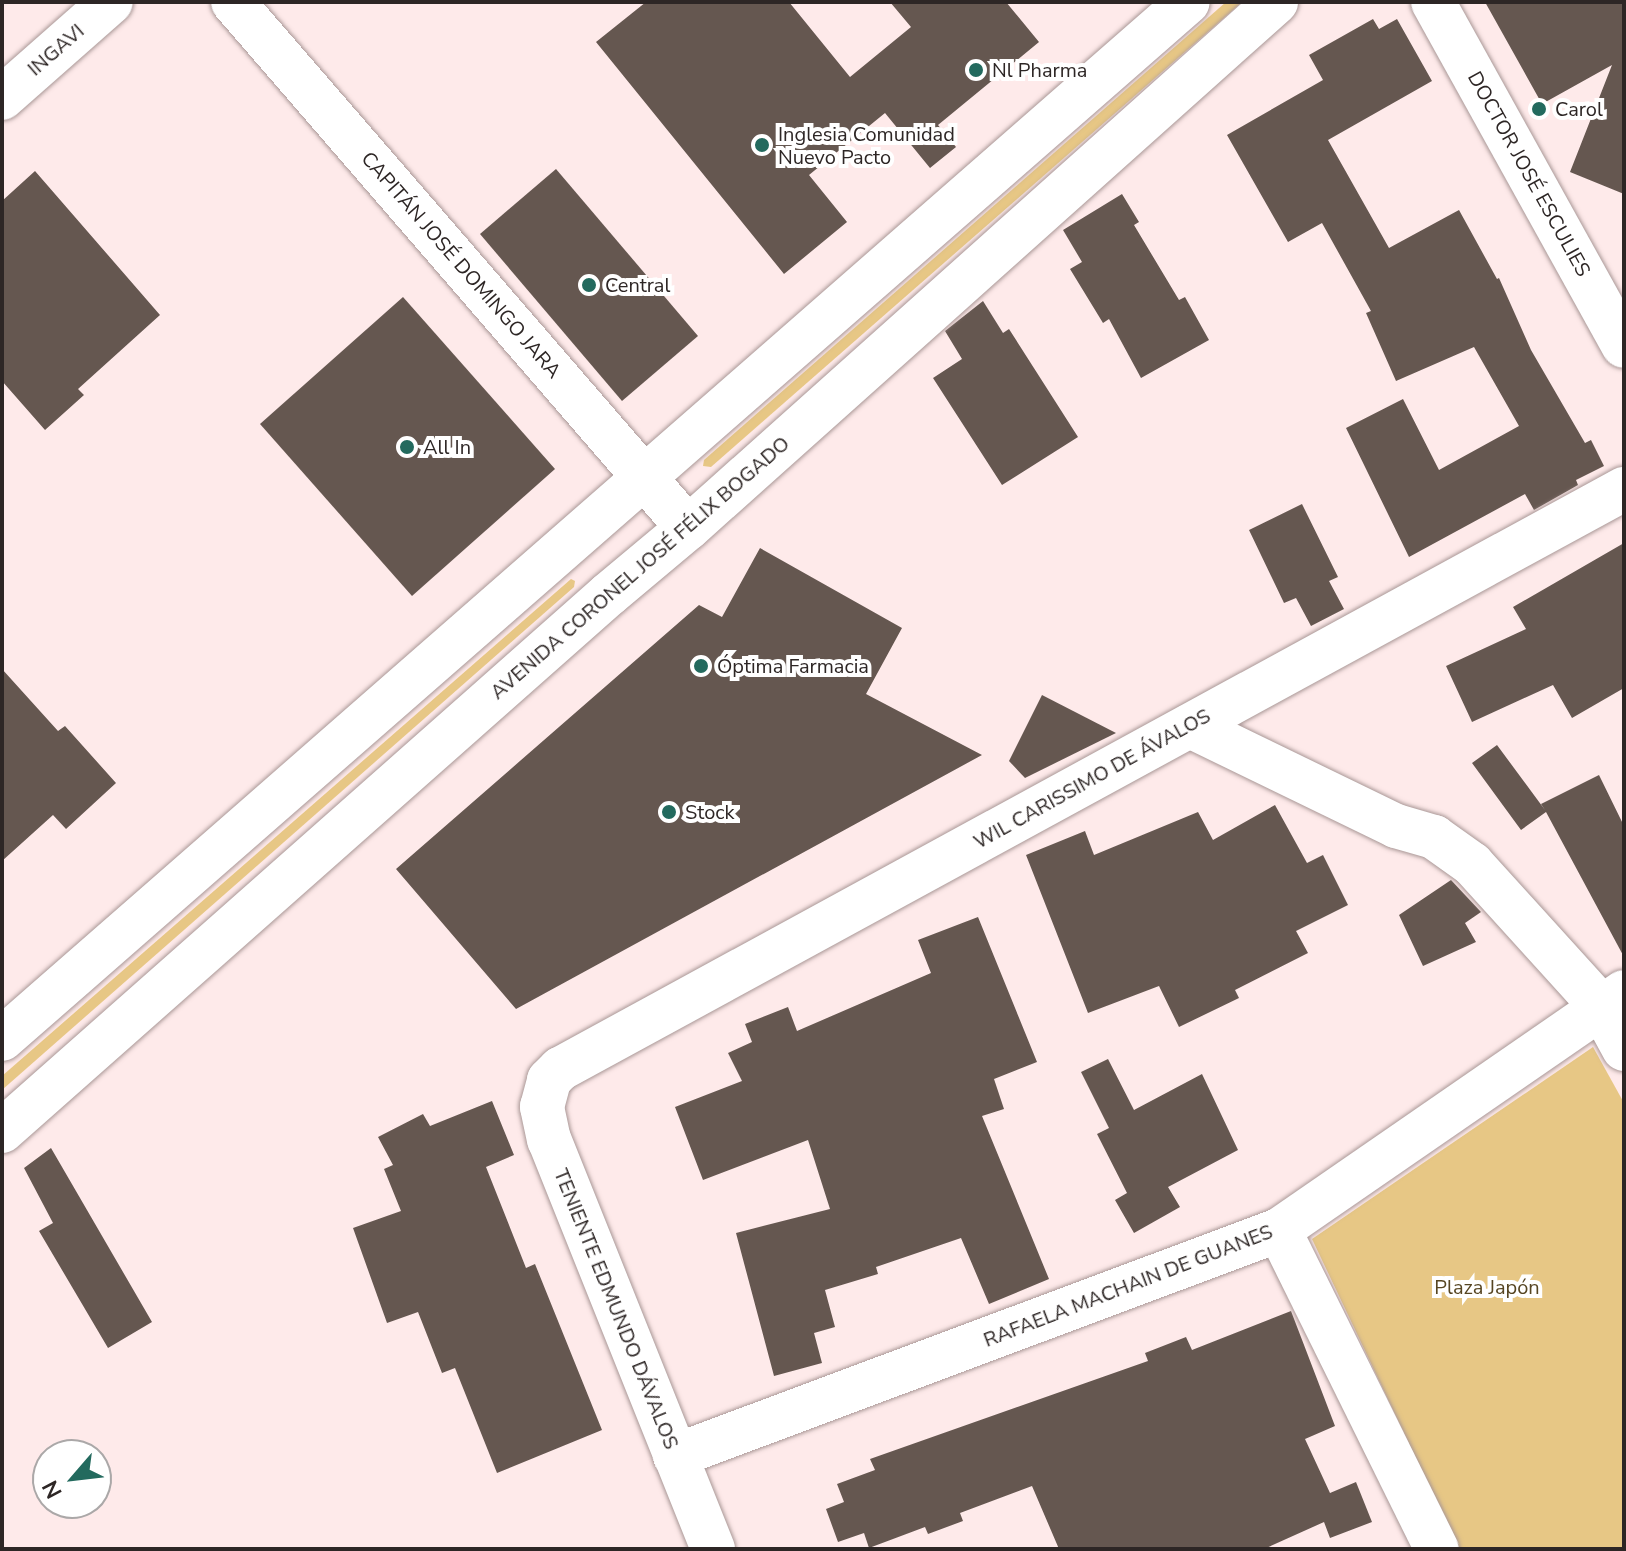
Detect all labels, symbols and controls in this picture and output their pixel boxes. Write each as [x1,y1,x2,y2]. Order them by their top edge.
street label: INGAVI [23,19,89,81]
place label: Nl Pharma [992,58,1087,82]
marker: Nl Pharma [967,61,985,79]
street label: DOCTOR JOSÉ ESCULIES [1463,67,1595,281]
place label: Carol [1555,97,1603,121]
marker: Carol [1530,100,1548,118]
place label: Inglesia Comunidad Nuevo Pacto [778,122,955,169]
marker: Inglesia Comunidad Nuevo Pacto [753,136,771,154]
street label: CAPITÁN JOSÉ DOMINGO JARA [356,147,566,383]
place label: Central [605,273,670,297]
marker: Central [580,276,598,294]
street label: AVENIDA CORONEL JOSÉ FÉLIX BOGADO [486,432,794,704]
place label: All In [423,435,471,459]
marker: All In [398,438,416,456]
place label: Óptima Farmacia [717,654,869,678]
marker: Óptima Farmacia [692,657,710,675]
street label: WIL CARISSIMO DE ÁVALOS [970,704,1214,854]
place label: Stock [685,800,735,824]
marker: Stock [660,803,678,821]
street label: TENIENTE EDMUNDO DÁVALOS [549,1165,683,1453]
street label: RAFAELA MACHAIN DE GUANES [980,1220,1276,1352]
park label: Plaza Japón [1434,1275,1540,1299]
north arrow [32,1439,112,1519]
text: N [35,1475,70,1504]

